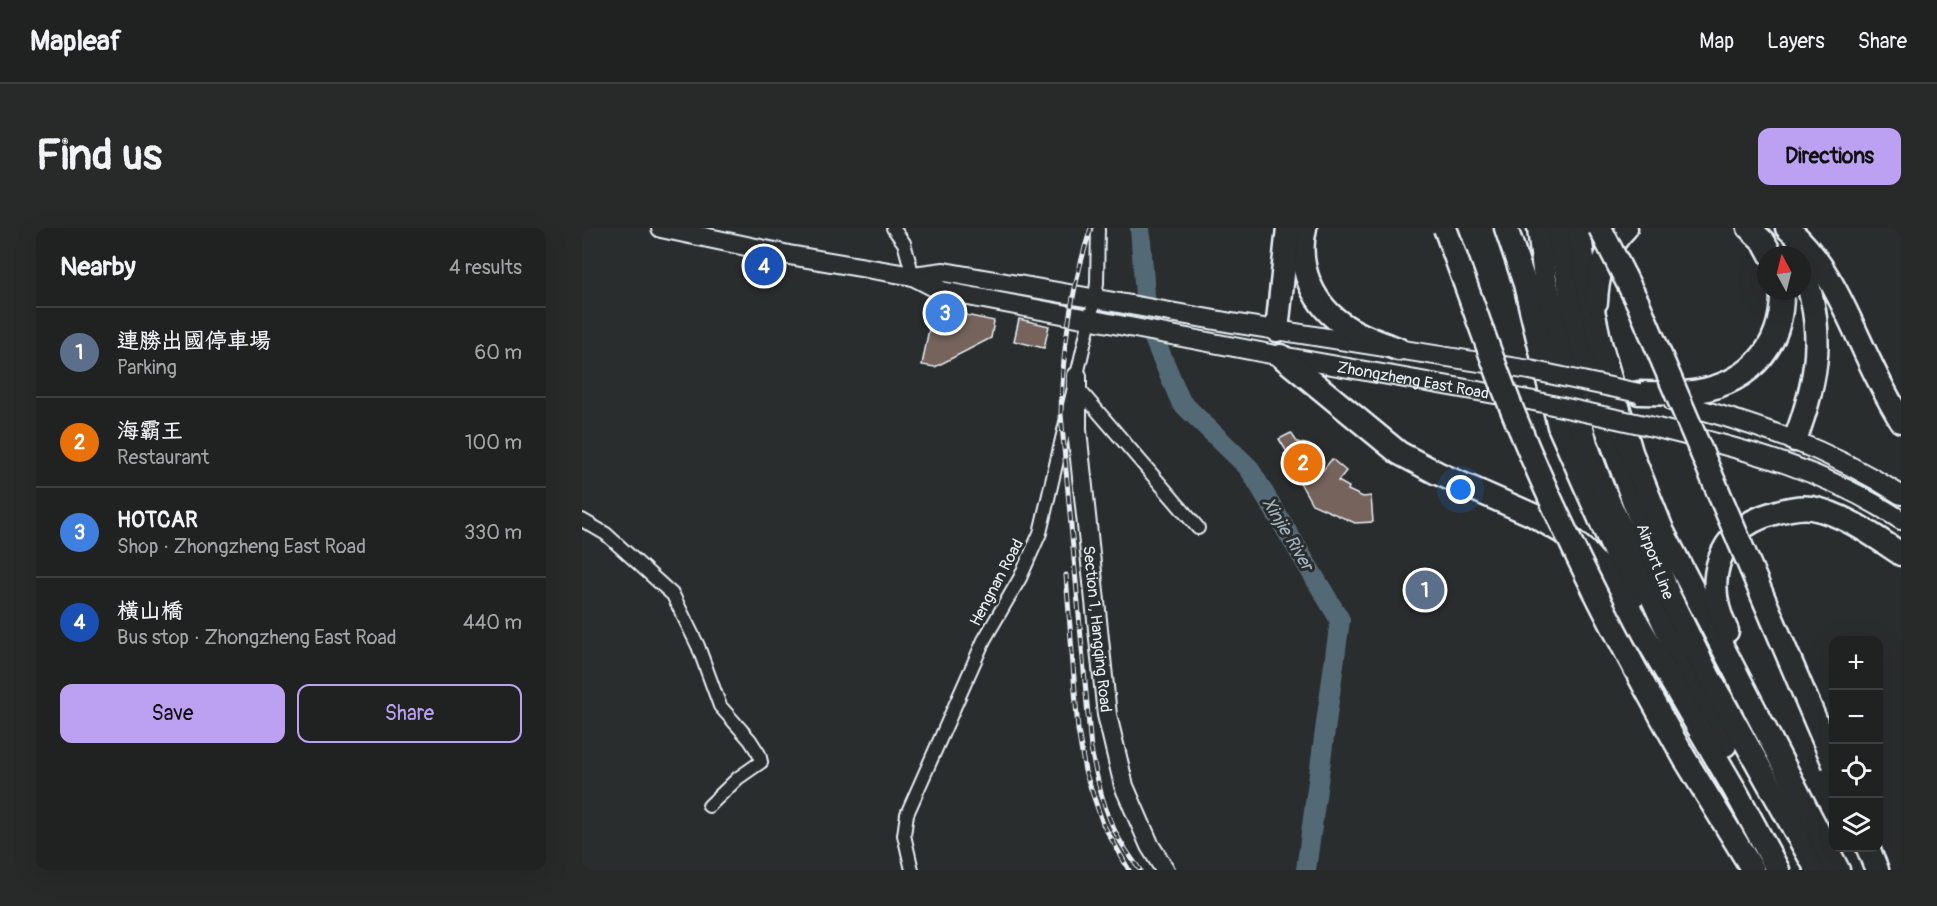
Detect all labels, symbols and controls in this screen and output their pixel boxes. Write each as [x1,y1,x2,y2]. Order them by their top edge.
text: Mapleaf [30,24,121,59]
text: Map [1699,28,1734,55]
text: Layers [1767,28,1825,55]
text: Share [1858,28,1907,55]
button: Directions [1758,128,1901,185]
text: Find us [36,130,162,182]
pin: 4 [744,243,783,288]
north arrow [1757,246,1811,300]
text: Nearby [60,251,136,283]
text: 4 results [449,255,522,280]
pin: 3 [926,290,964,335]
text: 連勝出國停車場 [117,327,271,355]
text: 1 [76,340,83,365]
text: 60 m [475,340,522,365]
text: Parking [117,355,177,380]
street label: Zhongzheng East Road [1335,357,1491,404]
text: 海霸王 [117,417,183,445]
text: 2 [74,430,85,455]
text: 100 m [465,430,522,455]
pin: 2 [1284,440,1322,486]
text: Restaurant [117,445,209,470]
your location [1446,475,1475,504]
water label: Xinjie River [1257,494,1320,577]
text: HOTCAR [117,506,198,534]
text: 3 [74,520,85,545]
text: 330 m [464,520,522,545]
street label: Airport Line [1632,521,1678,603]
text: Shop · Zhongzheng East Road [117,534,366,559]
street label: Hengnan Road [966,535,1028,629]
street label: Section 1, Hangqing Road [1078,545,1116,713]
pin: 1 [1406,568,1444,613]
text: 橫山橋 [117,597,183,625]
text: 4 [74,610,85,635]
text: 440 m [463,610,522,635]
text: Bus stop · Zhongzheng East Road [117,625,397,650]
map controls [1829,636,1883,852]
button: + [1829,636,1883,690]
button: Save [60,684,285,743]
button: Share [297,684,522,743]
button: − [1829,690,1883,744]
button: locate [1829,744,1883,798]
button: layers [1829,798,1883,852]

